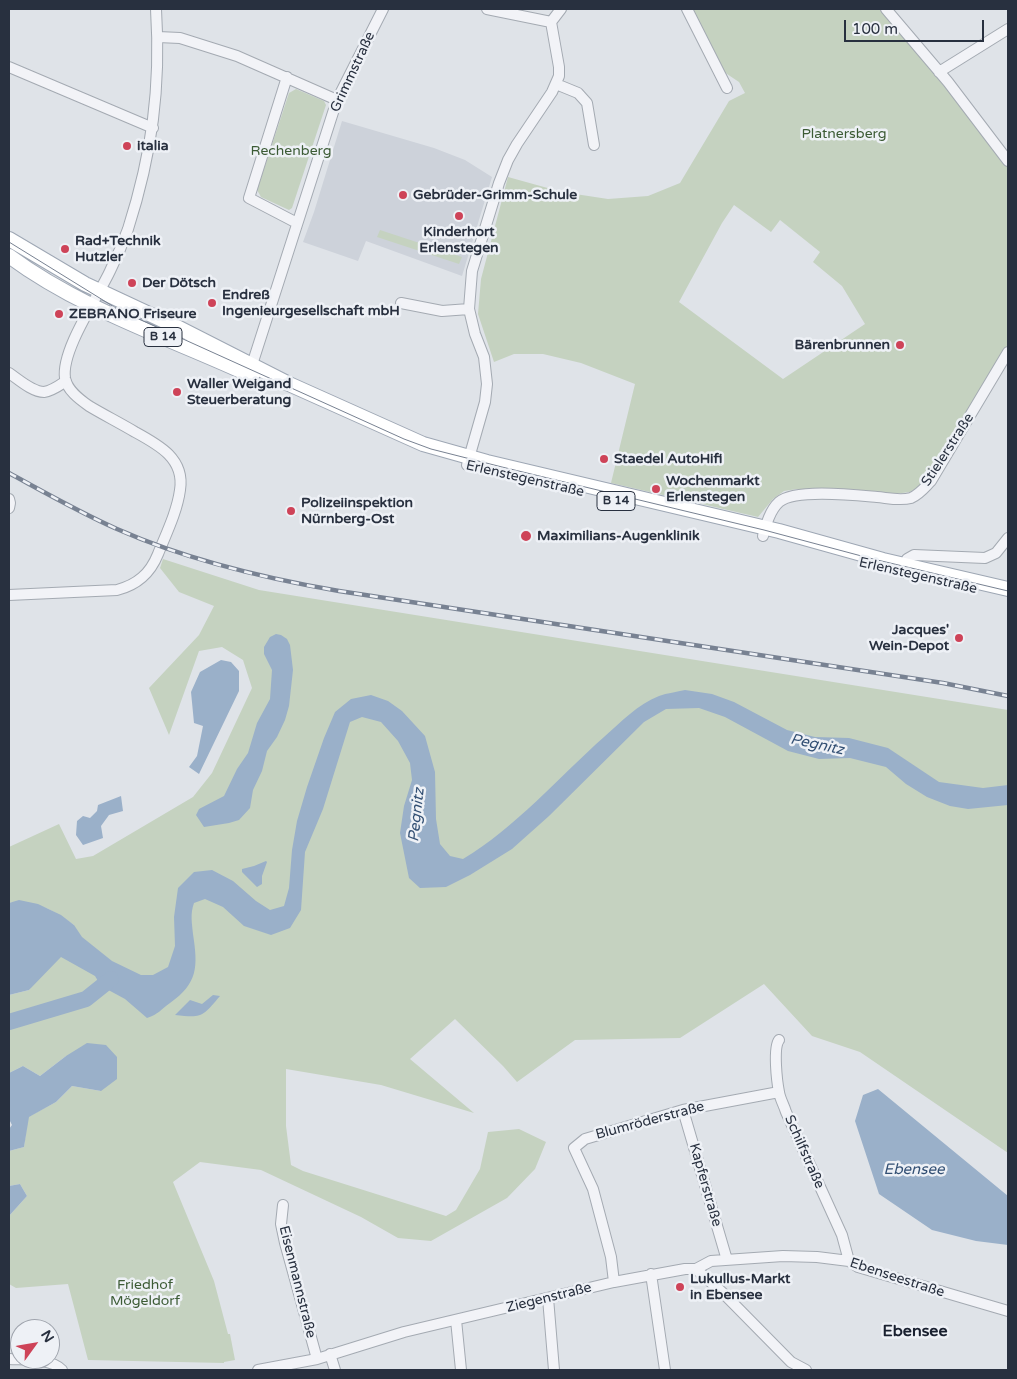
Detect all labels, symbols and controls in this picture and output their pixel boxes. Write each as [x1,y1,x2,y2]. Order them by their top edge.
scale bar [847,10,987,42]
text: 100 m [852,20,898,38]
street label: Grimmstraße [327,29,379,115]
park label: Platnersberg [801,126,887,142]
place label: italia [137,138,169,154]
marker: italia [121,140,133,152]
park label: Rechenberg [250,143,332,159]
place label: Gebrüder-Grimm-Schule [413,187,577,203]
marker: Gebrüder-Grimm-Schule [397,189,409,201]
marker: Kinderhort Erlenstegen [453,210,465,222]
place label: Kinderhort Erlenstegen [419,224,499,256]
place label: Rad+Technik Hutzler [75,233,161,266]
marker: Rad+Technik Hutzler [59,243,71,255]
place label: Der Dötsch [142,275,216,291]
marker: Der Dötsch [126,277,138,289]
place label: Endreß Ingenieurgesellschaft mbH [222,287,400,320]
marker: Endreß Ingenieurgesellschaft mbH [206,297,218,309]
place label: ZEBRANO Friseure [69,306,196,322]
marker: ZEBRANO Friseure [53,308,65,320]
road number: B 14 [144,328,182,347]
place label: Bärenbrunnen [795,337,890,353]
marker: Bärenbrunnen [894,339,906,351]
place label: Waller Weigand Steuerberatung [187,376,291,408]
marker: Waller Weigand Steuerberatung [171,386,183,398]
street label: Stielerstraße [918,410,978,490]
place label: Staedel AutoHifi [614,451,723,467]
marker: Staedel AutoHifi [598,453,610,465]
street label: Erlenstegenstraße [464,457,586,501]
place label: Wochenmarkt Erlenstegen [666,473,760,506]
marker: Wochenmarkt Erlenstegen [650,483,662,495]
road number: B 14 [597,492,635,511]
place label: Polizeiinspektion Nürnberg-Ost [301,495,413,528]
marker: Polizeiinspektion Nürnberg-Ost [285,505,297,517]
place label: Maximilians-Augenklinik [537,528,700,544]
marker: Maximilians-Augenklinik [519,529,533,543]
street label: Erlenstegenstraße [857,554,979,598]
place label: Jacques' Wein-Depot [869,622,949,654]
marker: Jacques' Wein-Depot [953,632,965,644]
water label: Pegnitz [789,731,845,759]
water label: Pegnitz [405,787,429,843]
street label: Blumröderstraße [594,1098,706,1144]
street label: Schilfstraße [780,1113,828,1191]
street label: Kapferstraße [685,1141,725,1229]
water label: Ebensee [884,1161,944,1179]
street label: Eisenmannstraße [275,1224,319,1340]
street label: Ebenseestraße [848,1255,946,1301]
place label: Lukullus-Markt in Ebensee [690,1271,790,1304]
park label: Friedhof Mögeldorf [110,1277,180,1310]
street label: Ziegenstraße [505,1279,593,1317]
marker: Lukullus-Markt in Ebensee [674,1281,686,1293]
north arrow [10,1319,60,1369]
district label: Ebensee [883,1322,947,1342]
text: N [37,1327,57,1346]

